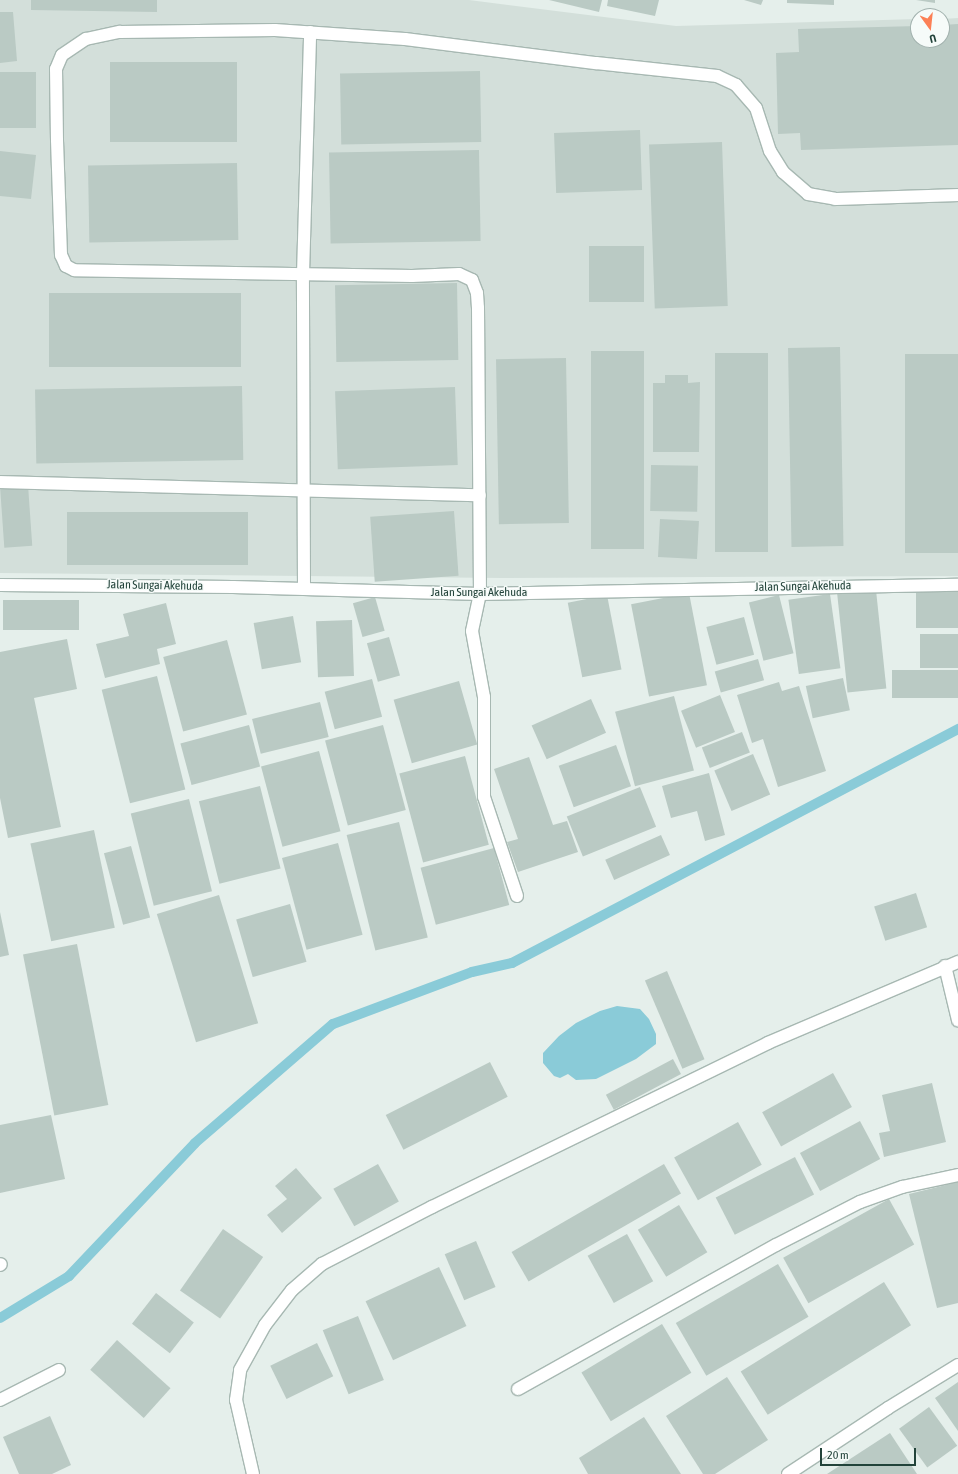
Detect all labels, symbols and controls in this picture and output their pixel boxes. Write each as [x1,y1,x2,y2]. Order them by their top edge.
north arrow [910,8,950,48]
text: U [928,32,938,45]
street label: Jalan Sungai Akehuda [107,578,203,594]
street label: Jalan Sungai Akehuda [755,579,851,595]
street label: Jalan Sungai Akehuda [431,586,527,600]
scale bar [822,1440,918,1466]
text: 20 m [827,1448,849,1462]

